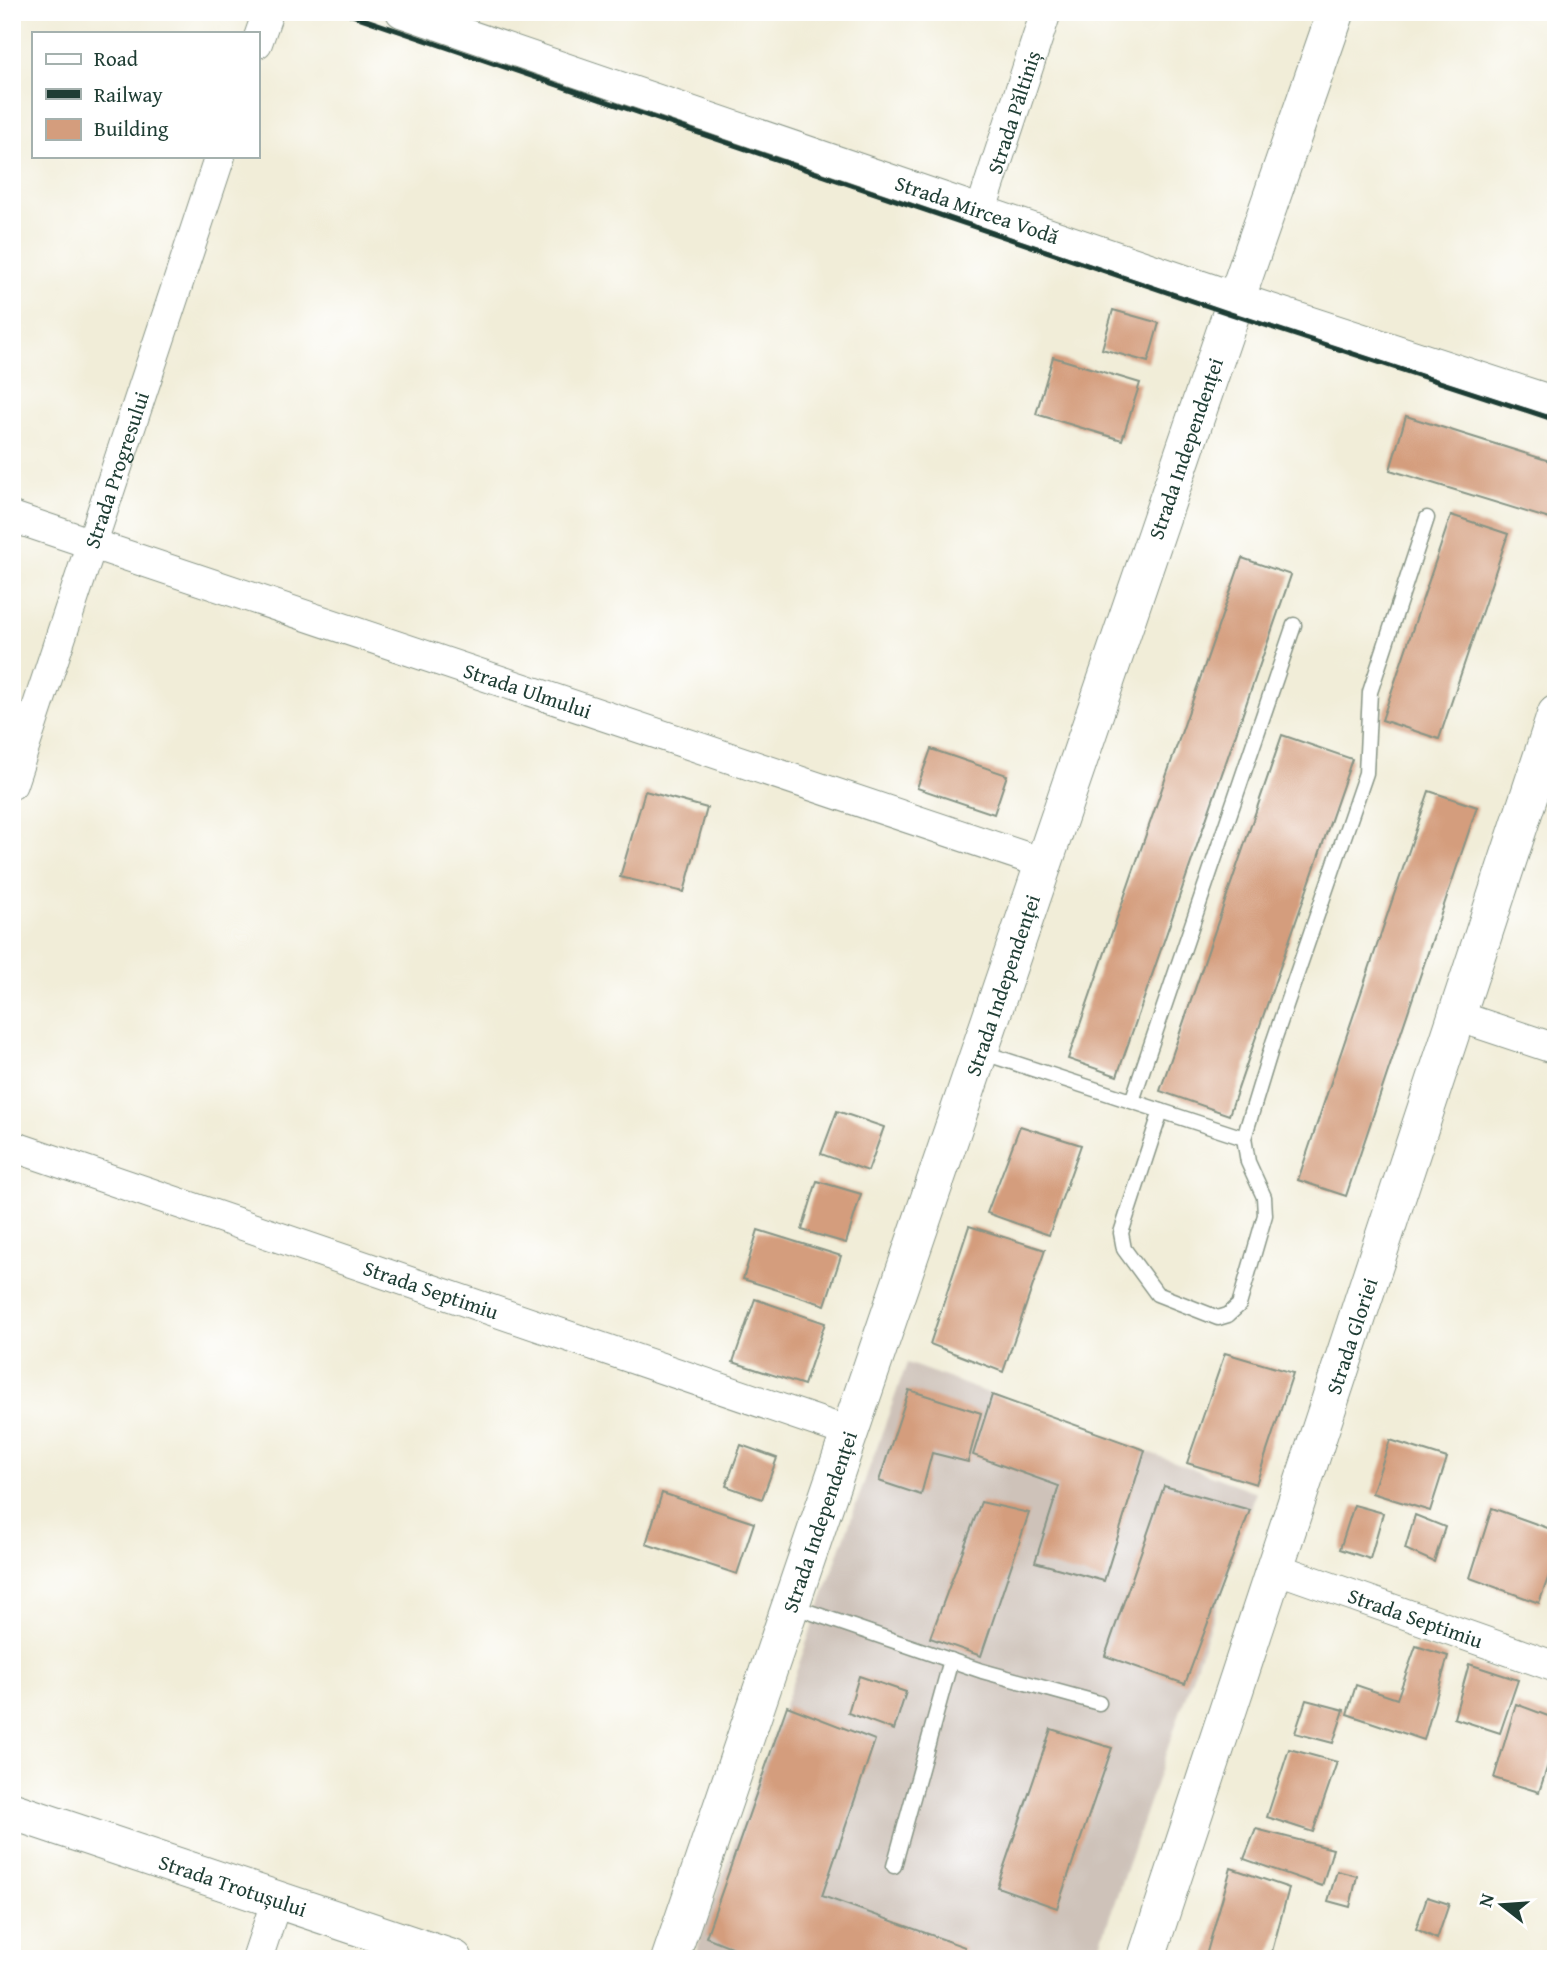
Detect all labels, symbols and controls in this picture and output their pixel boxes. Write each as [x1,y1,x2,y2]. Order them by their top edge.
legend [32,32,259,158]
text: Road [94,43,139,74]
street label: Strada Păltiniș [978,46,1048,178]
text: Railway [94,79,163,110]
text: Building [94,113,169,144]
street label: Strada Mircea Vodă [891,167,1063,252]
street label: Strada Independenței [1140,353,1231,543]
street label: Strada Progresului [76,387,157,552]
street label: Strada Ulmului [460,654,596,726]
street label: Strada Independenței [957,890,1048,1080]
street label: Strada Septimiu [359,1252,504,1327]
street label: Strada Gloriei [1318,1273,1385,1398]
street label: Strada Independenței [774,1427,865,1617]
street label: Strada Septimiu [1344,1579,1488,1656]
street label: Strada Trotușului [155,1846,311,1924]
north arrow [1466,1870,1536,1940]
text: N [1470,1890,1501,1910]

